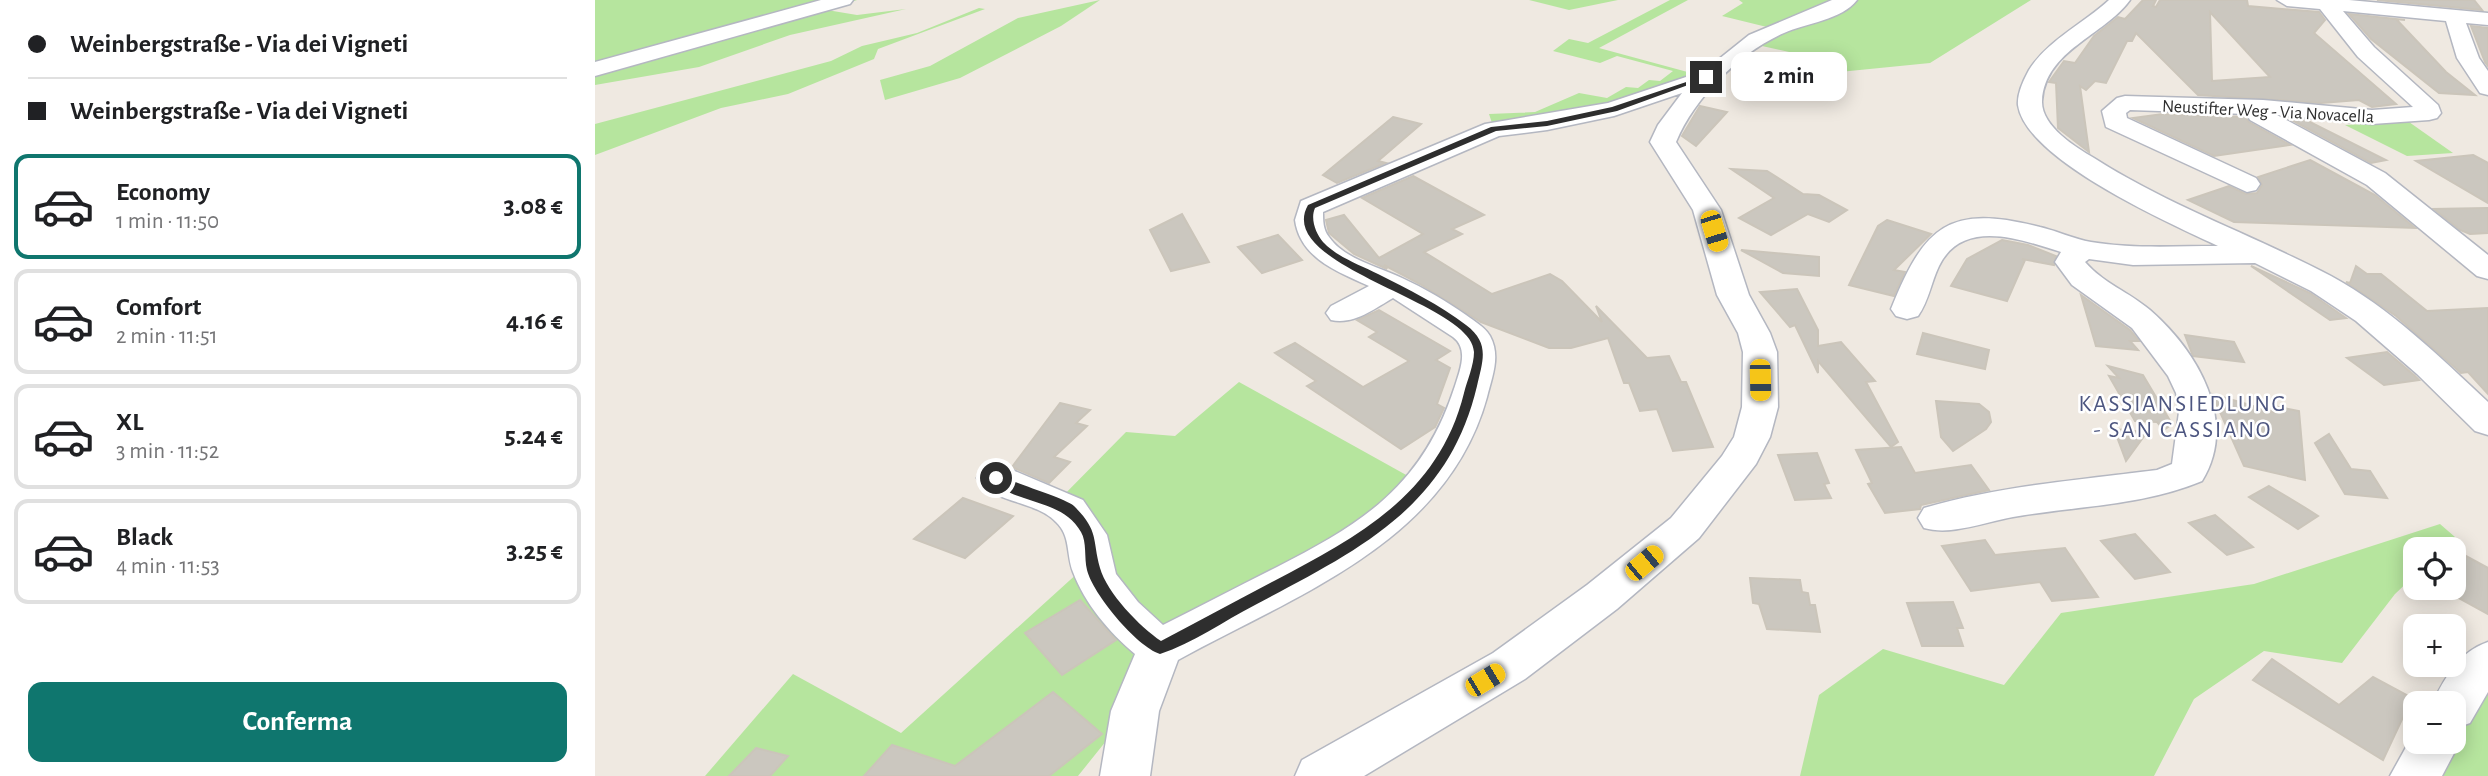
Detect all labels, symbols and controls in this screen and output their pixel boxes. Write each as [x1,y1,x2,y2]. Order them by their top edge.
text: Weinbergstraße - Via dei Vigneti [70,31,408,57]
callout: 2 min [1731,52,1846,102]
route end [1690,61,1722,93]
text: 2 min [1763,65,1815,88]
street label: Neustifter Weg - Via Novacella [2161,97,2374,127]
text: Weinbergstraße - Via dei Vigneti [70,98,408,124]
icon: car [32,175,95,238]
text: Economy [116,179,210,205]
text: 3.08 € [503,193,563,219]
car [1698,208,1731,254]
text: 1 min · 11:50 [116,210,219,233]
icon: car [32,290,95,353]
text: Comfort [116,294,201,320]
text: 4.16 € [506,308,563,334]
text: 2 min · 11:51 [116,325,218,348]
car [1750,359,1771,401]
district label: KASSIANSIEDLUNG - SAN CASSIANO [2079,393,2287,442]
icon: car [32,405,95,468]
text: XL [116,409,143,435]
text: 5.24 € [504,423,563,449]
text: 3 min · 11:52 [116,440,219,463]
route start [980,462,1012,494]
icon: car [32,520,95,583]
text: Black [116,524,173,550]
map controls [2403,537,2466,754]
button: locate [2403,537,2466,600]
text: 3.25 € [506,538,563,564]
car [1622,541,1667,585]
text: 4 min · 11:53 [116,555,220,578]
button: + [2403,614,2466,677]
car [1462,660,1509,700]
button: Conferma [28,682,567,762]
button: − [2403,691,2466,754]

